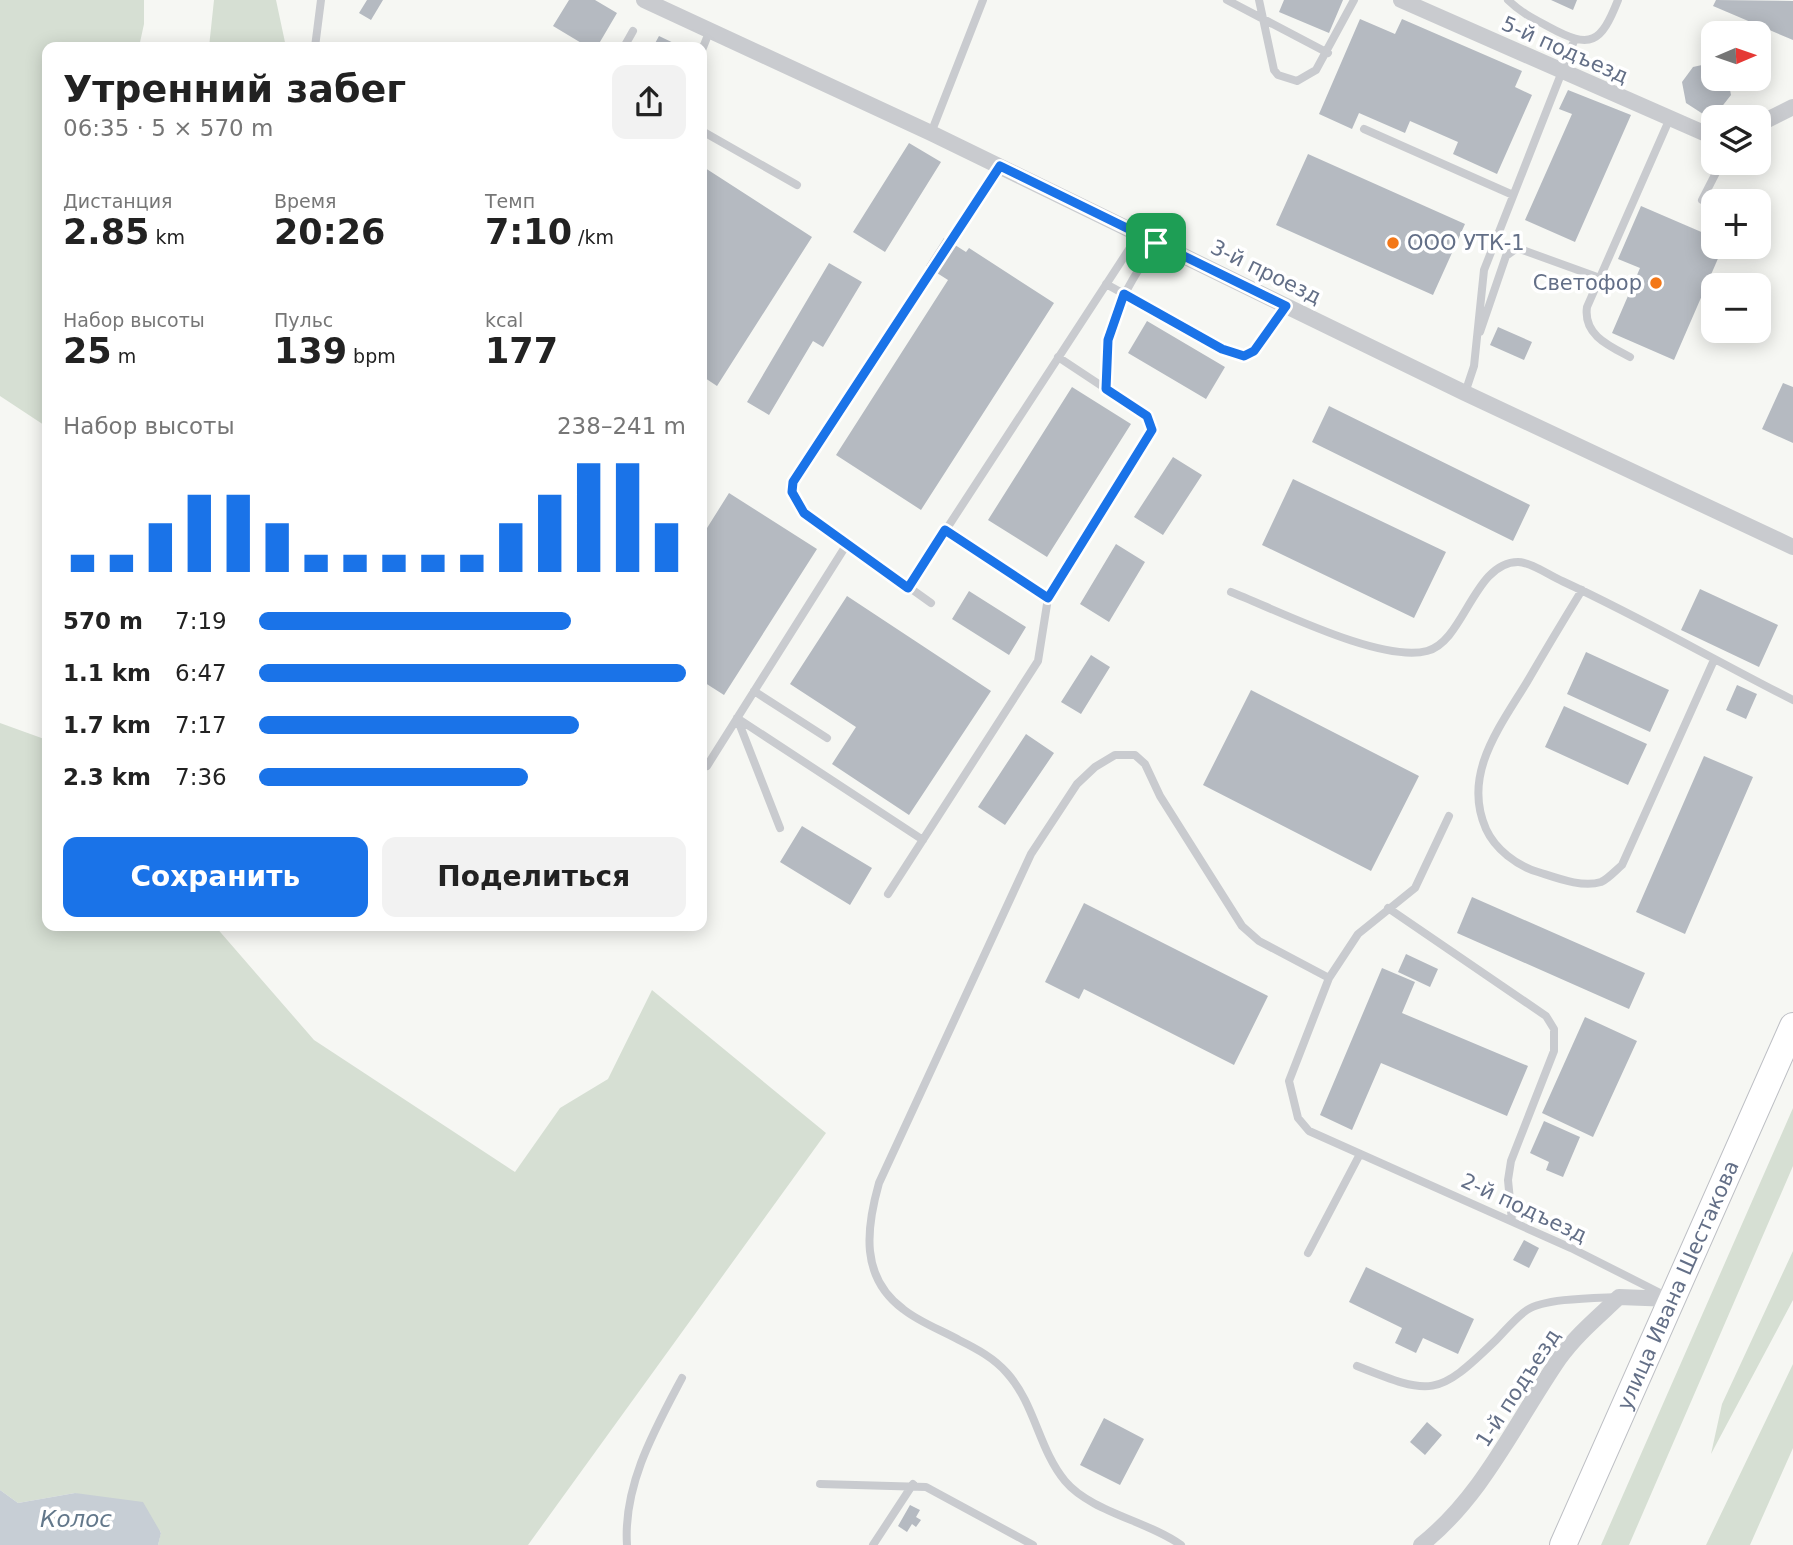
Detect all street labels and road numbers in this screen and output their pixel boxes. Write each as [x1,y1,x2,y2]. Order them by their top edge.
street label: 5-й подъезд [1498,11,1632,89]
street label: 3-й проезд [1207,235,1325,309]
street label: улица Ивана Шестакова [1612,1157,1744,1414]
street label: 2-й подъезд [1457,1168,1591,1248]
street label: 1-й подъезд [1471,1325,1565,1451]

